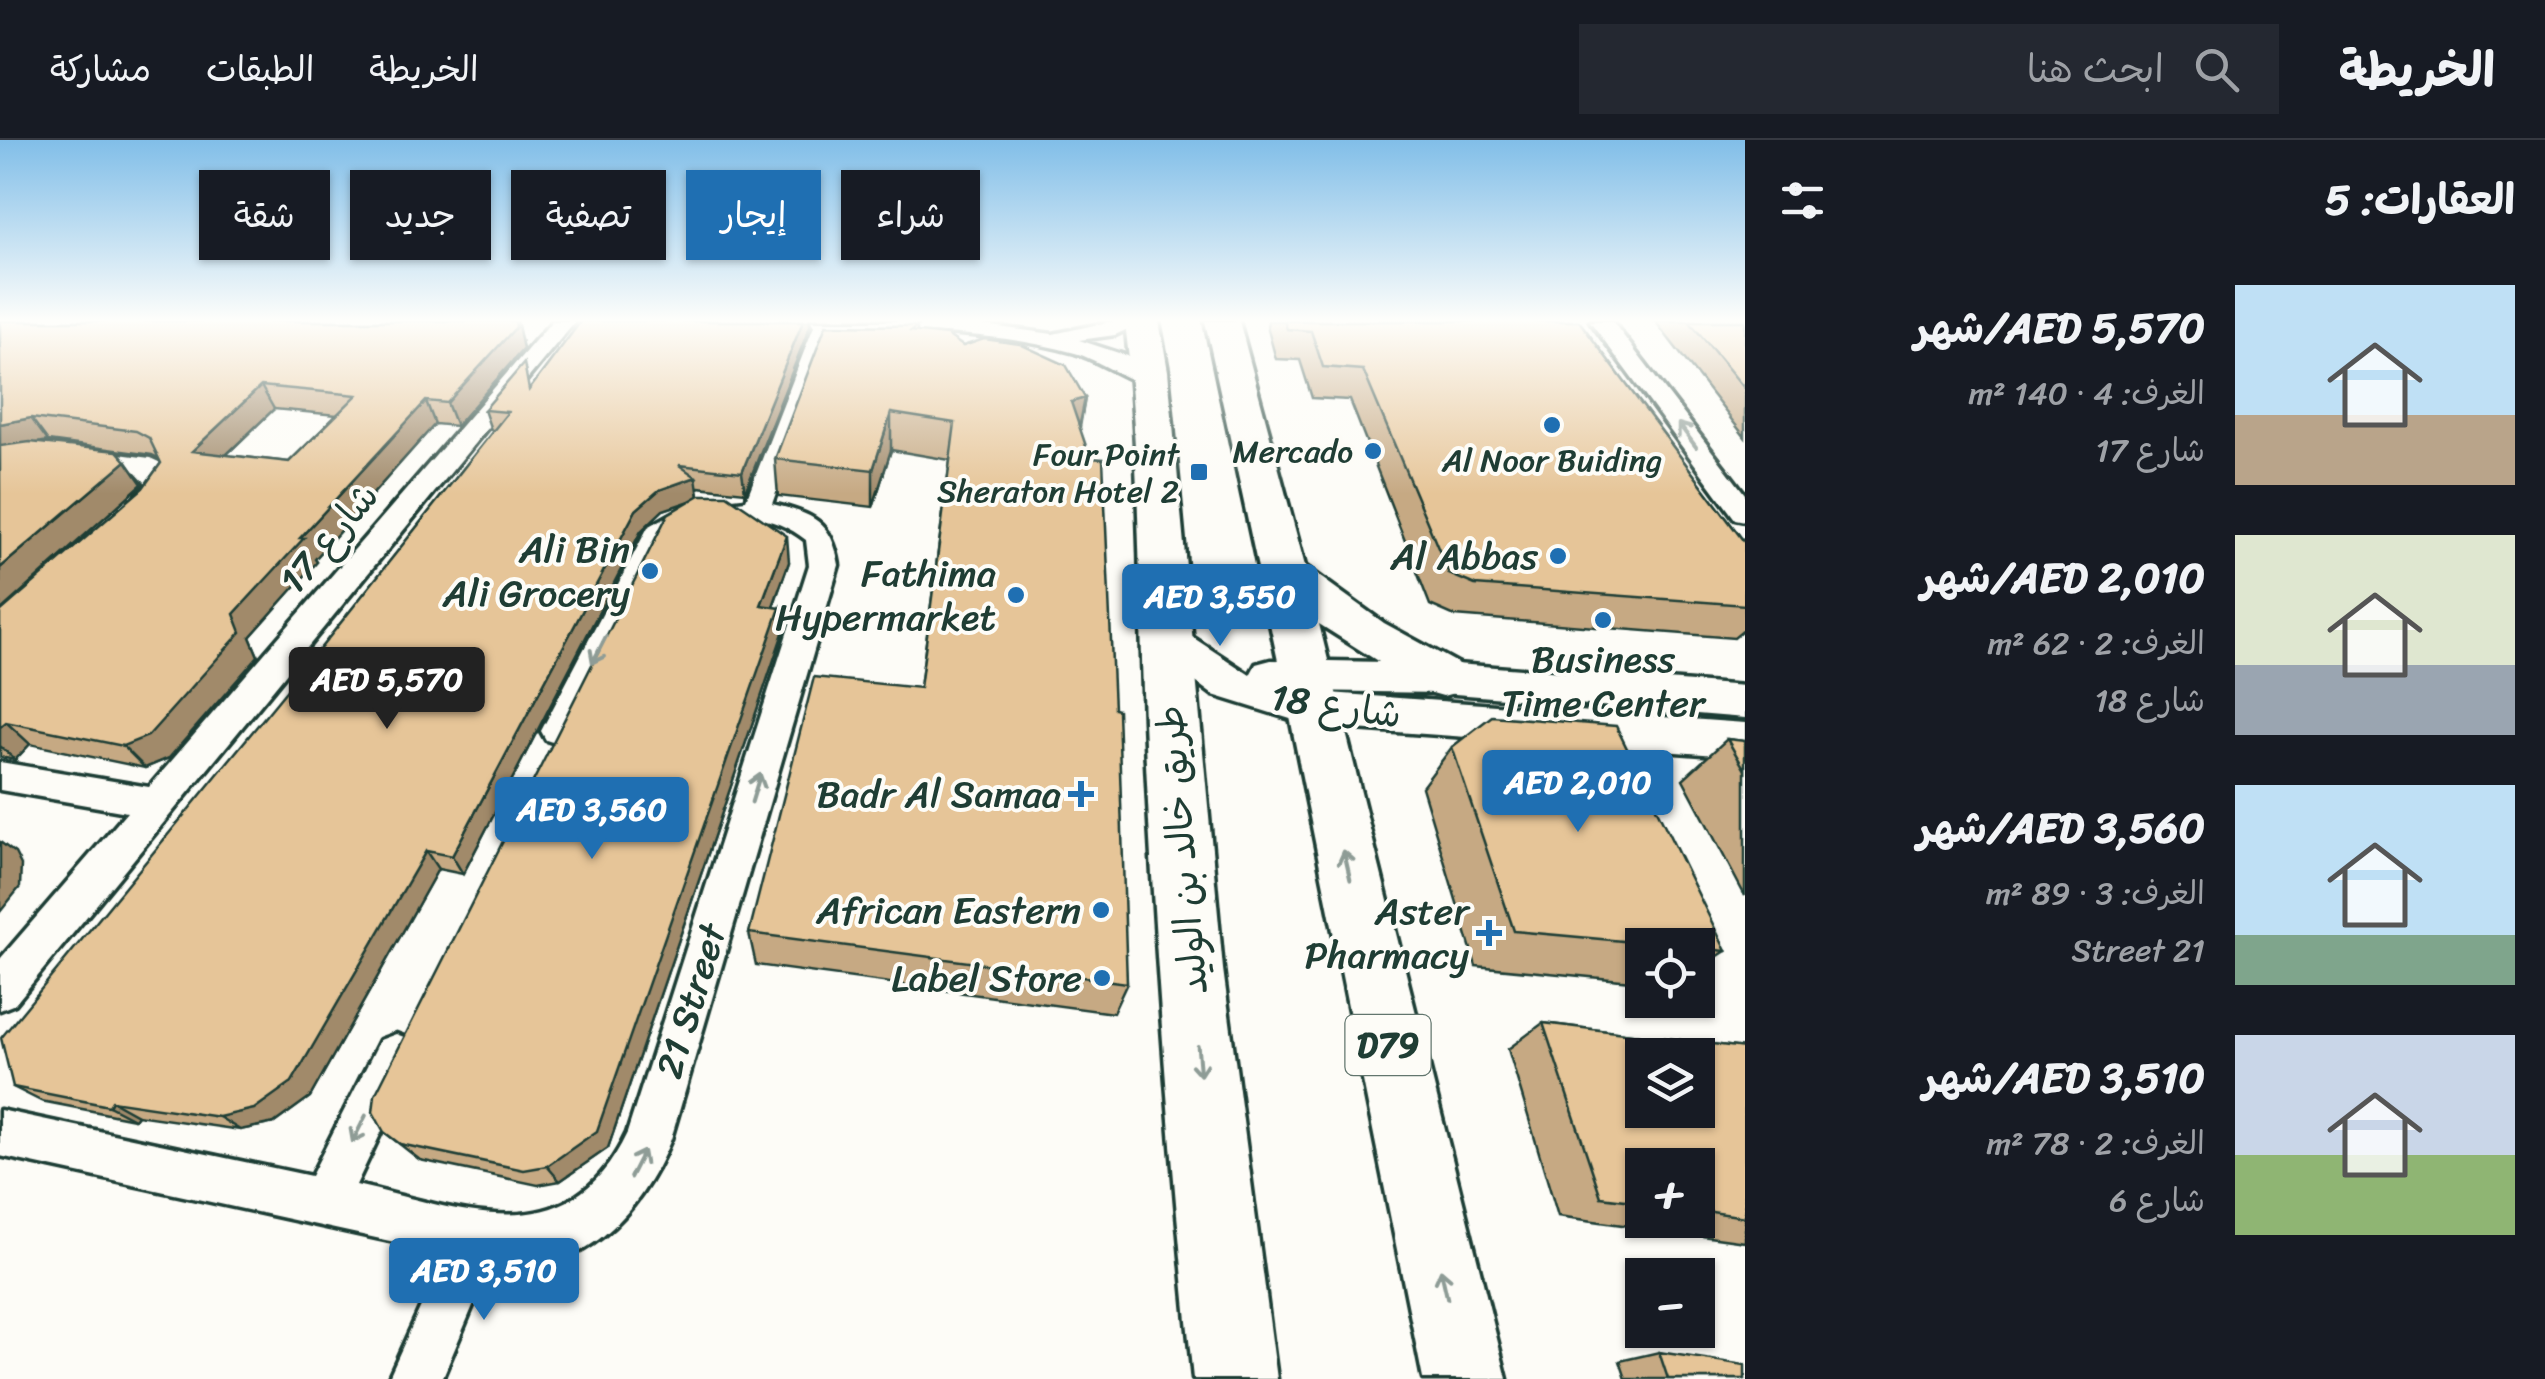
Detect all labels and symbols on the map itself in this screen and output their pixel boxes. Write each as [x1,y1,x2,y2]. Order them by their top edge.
marker: Al Noor Buiding [1541,414,1563,436]
one-way arrow [1676,422,1697,449]
place label: Mercado [1233,423,1353,480]
place label: Four Point Sheraton Hotel 2 [937,426,1180,520]
place label: Al Noor Buiding [1441,432,1662,489]
marker: Mercado [1362,440,1384,462]
marker: Four Point Sheraton Hotel 2 [1188,461,1210,483]
street label: شارع 17 [262,467,396,609]
place label: Ali Bin Ali Grocery [442,516,630,627]
place label: Al Abbas [1390,523,1539,590]
place label: Fathima Hypermarket [775,540,996,651]
marker: Al Abbas [1547,545,1569,567]
marker: Ali Bin Ali Grocery [639,560,661,582]
pin: AED 3,550 [1106,564,1334,649]
marker: Fathima Hypermarket [1005,584,1027,606]
marker: Business Time Center [1592,609,1614,631]
place label: Business Time Center [1501,626,1707,737]
one-way arrow [589,635,608,665]
pin: AED 5,570 [273,647,501,732]
street label: شارع 18 [1266,664,1406,748]
street label: طريق خالد بن الوليد [1136,703,1228,997]
pin: AED 2,010 [1464,750,1692,835]
place label: Badr Al Samaa [817,761,1061,828]
one-way arrow [748,772,766,804]
pin: AED 3,560 [478,777,706,862]
marker: Badr Al Samaa [1070,783,1092,805]
one-way arrow [1337,850,1355,882]
place label: African Eastern [815,877,1081,944]
place label: Aster Pharmacy [1304,878,1471,989]
marker: African Eastern [1090,899,1112,921]
street label: 21 Street [636,914,747,1087]
marker: Aster Pharmacy [1478,922,1500,944]
place label: Label Store [891,945,1082,1012]
marker: Label Store [1091,967,1113,989]
road number: D79 [1346,1015,1430,1075]
one-way arrow [1189,1045,1208,1077]
one-way arrow [349,1113,368,1143]
one-way arrow [628,1149,647,1179]
pin: AED 3,510 [370,1238,598,1323]
one-way arrow [1433,1269,1452,1301]

